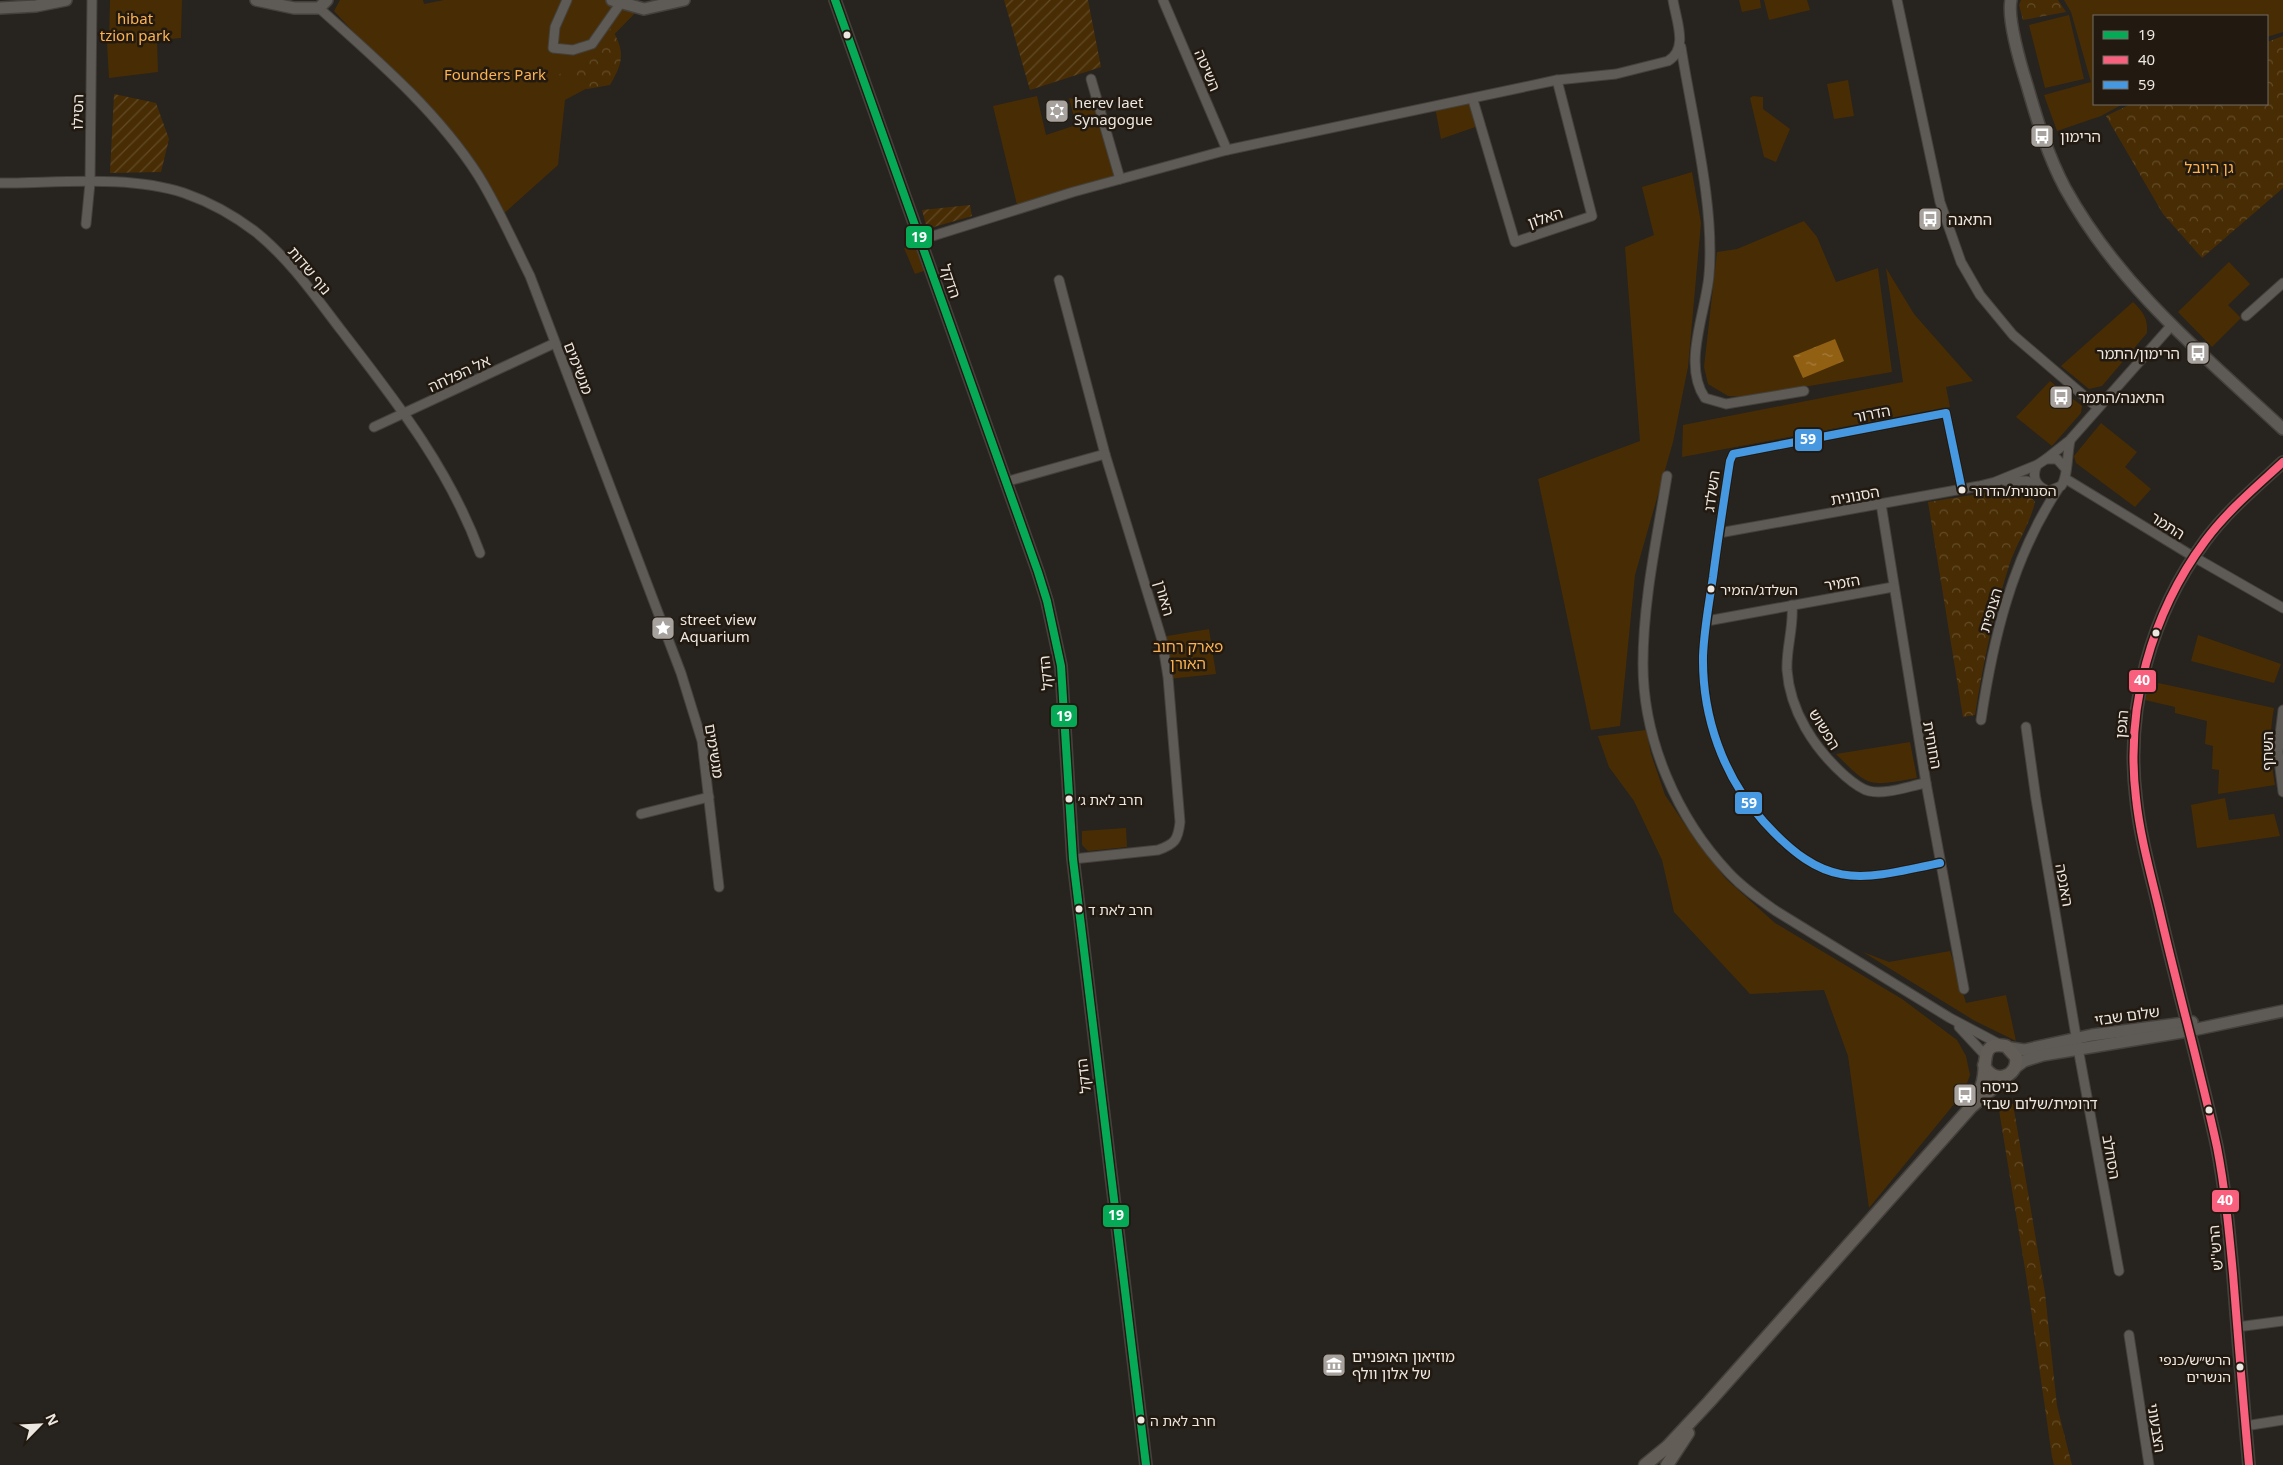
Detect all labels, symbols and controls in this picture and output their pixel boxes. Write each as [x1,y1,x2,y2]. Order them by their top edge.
park label: hibat tzion park [100,8,170,45]
legend [2093,15,2268,105]
text: 19 [2138,24,2155,44]
unlabelled marker [842,30,852,40]
street label: השיטה [1190,46,1226,94]
text: 40 [2138,49,2155,69]
park label: Founders Park [444,64,546,84]
text: 59 [2138,74,2155,94]
place label: herev laet Synagogue [1074,92,1153,129]
street label: הסילו [67,94,87,130]
synagogue icon: herev laet Synagogue [1044,98,1070,124]
bus stop icon: הרימון [2029,123,2055,149]
place label: הרימון [2060,126,2101,146]
park label: גן היובל [2184,157,2234,177]
street label: האלון [1525,202,1565,232]
bus stop icon: התאנה [1917,206,1943,232]
place label: התאנה [1948,209,1992,229]
line badge: 19 [905,225,933,249]
text: 19 [911,227,927,246]
street label: נוף שדות [284,242,336,298]
street label: הדקל [936,261,966,301]
street label: מגשימים [560,339,598,397]
bus stop icon: הרימון/התמר [2185,340,2211,366]
place label: הרימון/התמר [2097,343,2180,363]
street label: אל הפלחה [425,350,493,396]
bus stop icon: התאנה/התמר [2048,384,2074,410]
place label: התאנה/התמר [2078,387,2165,407]
street label: הדרור [1852,400,1892,426]
line badge: 59 [1794,428,1823,452]
text: 59 [1800,429,1816,448]
street label: השלדג [1698,469,1724,513]
street label: הסנונית [1829,481,1881,509]
place label: הסנונית/הדרור [1971,481,2057,500]
marker: הסנונית/הדרור [1957,485,1967,495]
street label: התמר [2147,507,2189,543]
street label: הזמיר [1822,569,1862,595]
street label: האורן [1150,578,1180,618]
place label: השלדג/הזמיר [1720,580,1798,599]
marker: השלדג/הזמיר [1706,584,1716,594]
street label: הצופית [1974,585,2006,635]
place label: street view Aquarium [680,609,756,646]
place icon: street view Aquarium [650,615,676,641]
unlabelled marker [2151,628,2161,638]
park label: פארק רחוב האורן [1153,636,1223,673]
street label: הדקל [1033,655,1057,691]
line badge: 40 [2128,669,2157,693]
text: 40 [2134,670,2150,689]
line badge: 19 [1050,704,1078,728]
street label: הפשוש [1805,705,1845,753]
text: 19 [1056,706,1072,725]
street label: הגפן [2110,709,2132,739]
street label: החוחית [1919,720,1947,770]
street label: מגשימים [701,722,729,780]
street label: השחף [2257,731,2277,771]
place label: חרב לאת ג׳ [1078,790,1143,809]
line badge: 59 [1734,791,1763,815]
text: 59 [1741,793,1757,812]
marker: חרב לאת ג׳ [1064,794,1074,804]
street label: האנפה [2051,862,2079,908]
place label: חרב לאת ד [1088,900,1153,919]
marker: חרב לאת ד [1074,904,1084,914]
street label: שלום שבזי [2093,1001,2161,1029]
street label: הדקל [1071,1058,1095,1094]
place label: כניסה דרומית/שלום שבזי [1982,1076,2098,1113]
bus stop icon: כניסה דרומית/שלום שבזי [1952,1082,1978,1108]
unlabelled marker [2204,1105,2214,1115]
street label: הסחלב [2098,1133,2126,1181]
line badge: 40 [2211,1189,2240,1213]
text: 40 [2217,1190,2233,1209]
line badge: 19 [1102,1204,1130,1228]
text: 19 [1108,1205,1124,1224]
street label: הרש''ש [2203,1224,2227,1272]
place label: מוזיאון האופניים של אלון וולף [1352,1346,1455,1383]
place label: הרש״ש/כנפי הנשרים [2159,1350,2231,1386]
museum icon: מוזיאון האופניים של אלון וולף [1321,1352,1347,1378]
marker: הרש״ש/כנפי הנשרים [2235,1362,2245,1372]
north arrow [15,1400,65,1450]
street label: הצבעוני [2143,1402,2171,1454]
text: N [41,1410,63,1429]
place label: חרב לאת ה [1150,1411,1216,1430]
marker: חרב לאת ה [1136,1415,1146,1425]

